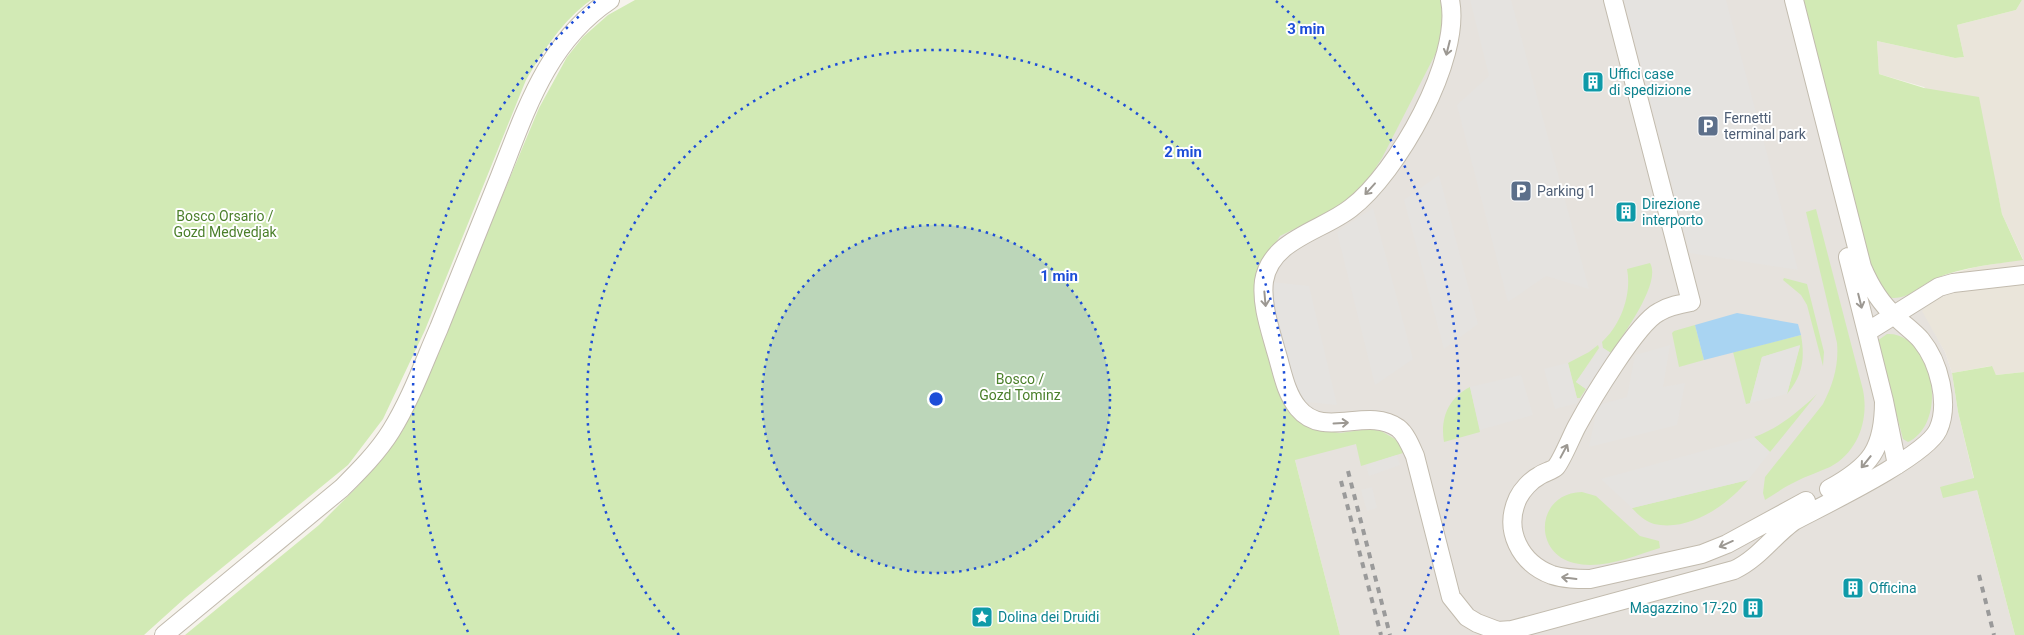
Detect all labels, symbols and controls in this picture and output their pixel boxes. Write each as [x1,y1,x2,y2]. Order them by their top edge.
text: 3 min [1287,20,1325,38]
one-way arrow [1443,40,1452,56]
place label: Uffici case di spedizione [1609,66,1691,98]
building icon: Uffici case di spedizione [1581,70,1605,94]
place label: Fernetti terminal park [1724,110,1807,142]
parking icon: Fernetti terminal park [1696,114,1720,138]
text: 2 min [1164,143,1202,161]
parking icon: Parking 1 [1509,179,1533,203]
one-way arrow [1364,183,1376,196]
place label: Parking 1 [1537,183,1596,199]
place label: Direzione interporto [1642,196,1703,228]
building icon: Direzione interporto [1614,200,1638,224]
park label: Bosco Orsario / Gozd Medvedjak [173,208,278,240]
text: 1 min [1040,267,1078,285]
one-way arrow [1260,290,1269,306]
one-way arrow [1855,293,1865,309]
park label: Bosco / Gozd Tominz [979,371,1061,403]
centre of rings [927,390,945,408]
one-way arrow [1333,418,1349,427]
one-way arrow [1560,444,1569,459]
one-way arrow [1860,456,1871,469]
one-way arrow [1719,539,1734,549]
one-way arrow [1561,573,1577,583]
building icon: Officina [1841,576,1865,600]
place label: Officina [1869,580,1917,596]
building icon: Magazzino 17-20 [1741,596,1765,620]
place label: Magazzino 17-20 [1630,600,1737,616]
place icon: Dolina dei Druidi [970,605,994,629]
place label: Dolina dei Druidi [998,609,1099,625]

